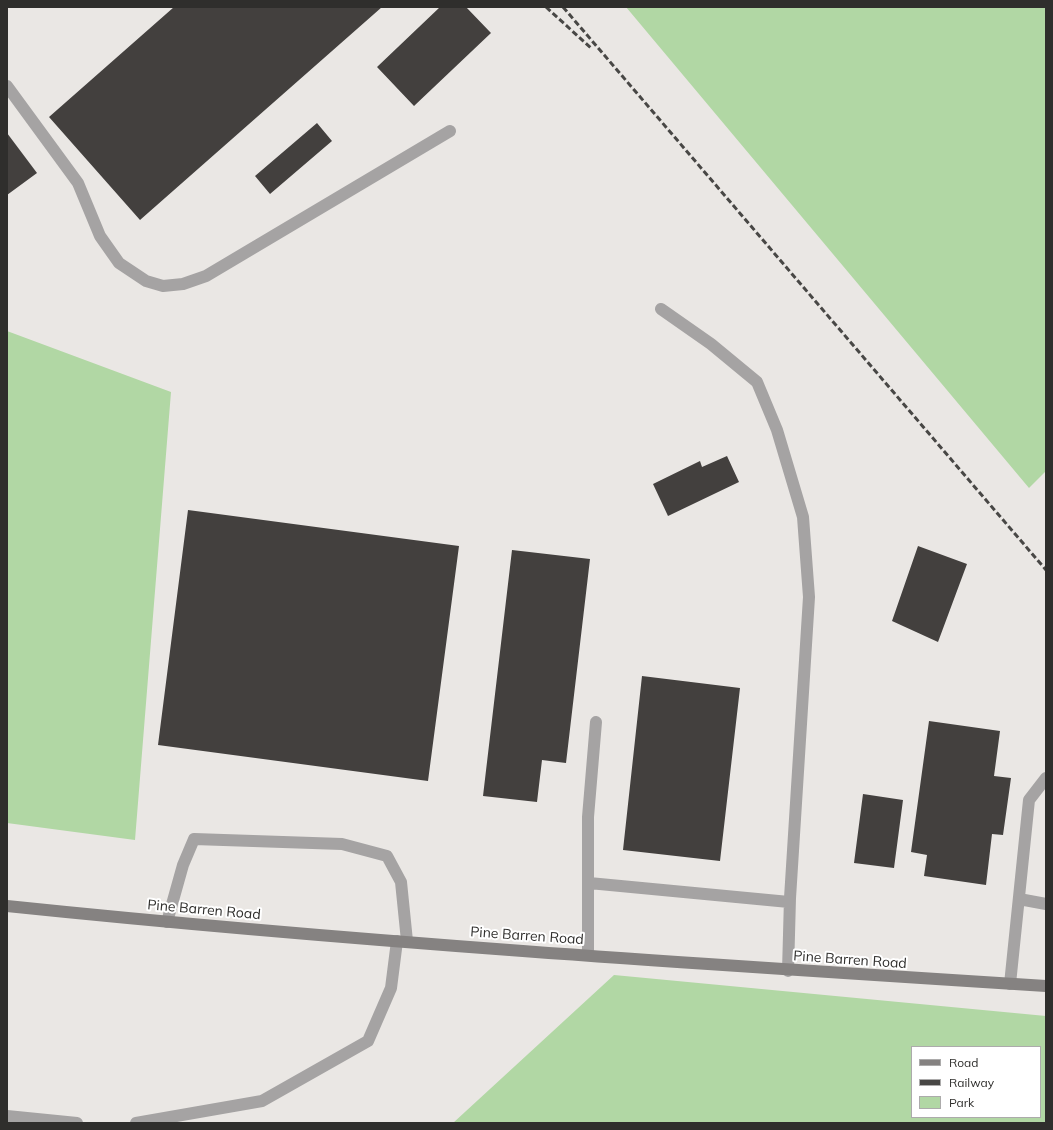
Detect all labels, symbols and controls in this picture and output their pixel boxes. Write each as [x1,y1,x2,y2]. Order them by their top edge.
street label: Pine Barren Road [147,897,261,923]
street label: Pine Barren Road [470,924,584,948]
street label: Pine Barren Road [793,948,907,972]
legend [911,1046,1041,1118]
text: Road [949,1055,978,1070]
text: Railway [949,1075,994,1090]
text: Park [949,1095,974,1110]

